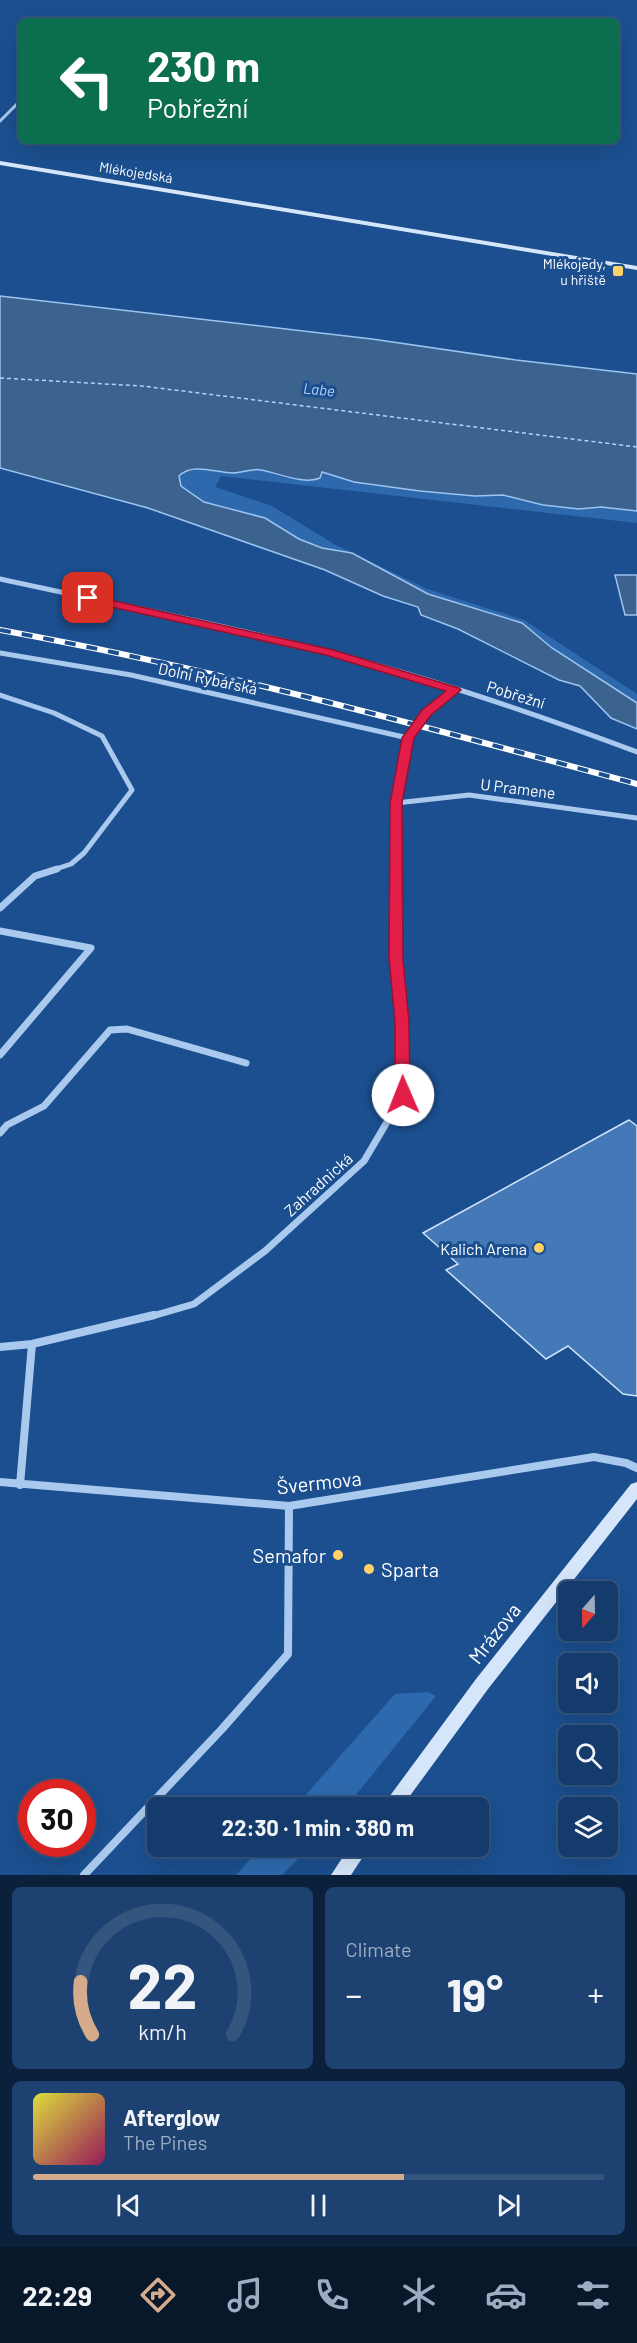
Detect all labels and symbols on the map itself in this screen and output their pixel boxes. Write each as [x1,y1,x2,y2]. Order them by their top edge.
street label: Mlékojedská [98,158,174,186]
place label: Mlékojedy, u hřiště [543,255,606,288]
marker: Mlékojedy, u hřiště [611,264,625,278]
water label: Labe [302,379,336,399]
pin [62,572,113,623]
street label: Dolní Rybářská [157,658,259,698]
street label: Pobřežní [485,676,548,712]
street label: U Pramene [479,774,557,802]
position arrow [371,1063,435,1127]
street label: Zahradnická [280,1148,356,1220]
place label: Kalich Arena [440,1239,527,1258]
marker: Kalich Arena [532,1241,546,1255]
street label: Švermova [275,1466,363,1498]
place label: Semafor [253,1543,326,1567]
marker: Semafor [331,1548,345,1562]
place label: Sparta [381,1557,439,1581]
marker: Sparta [362,1562,376,1576]
north arrow [558,1581,618,1641]
street label: Mrázova [463,1598,525,1668]
speed limit sign: 30 [18,1779,96,1857]

